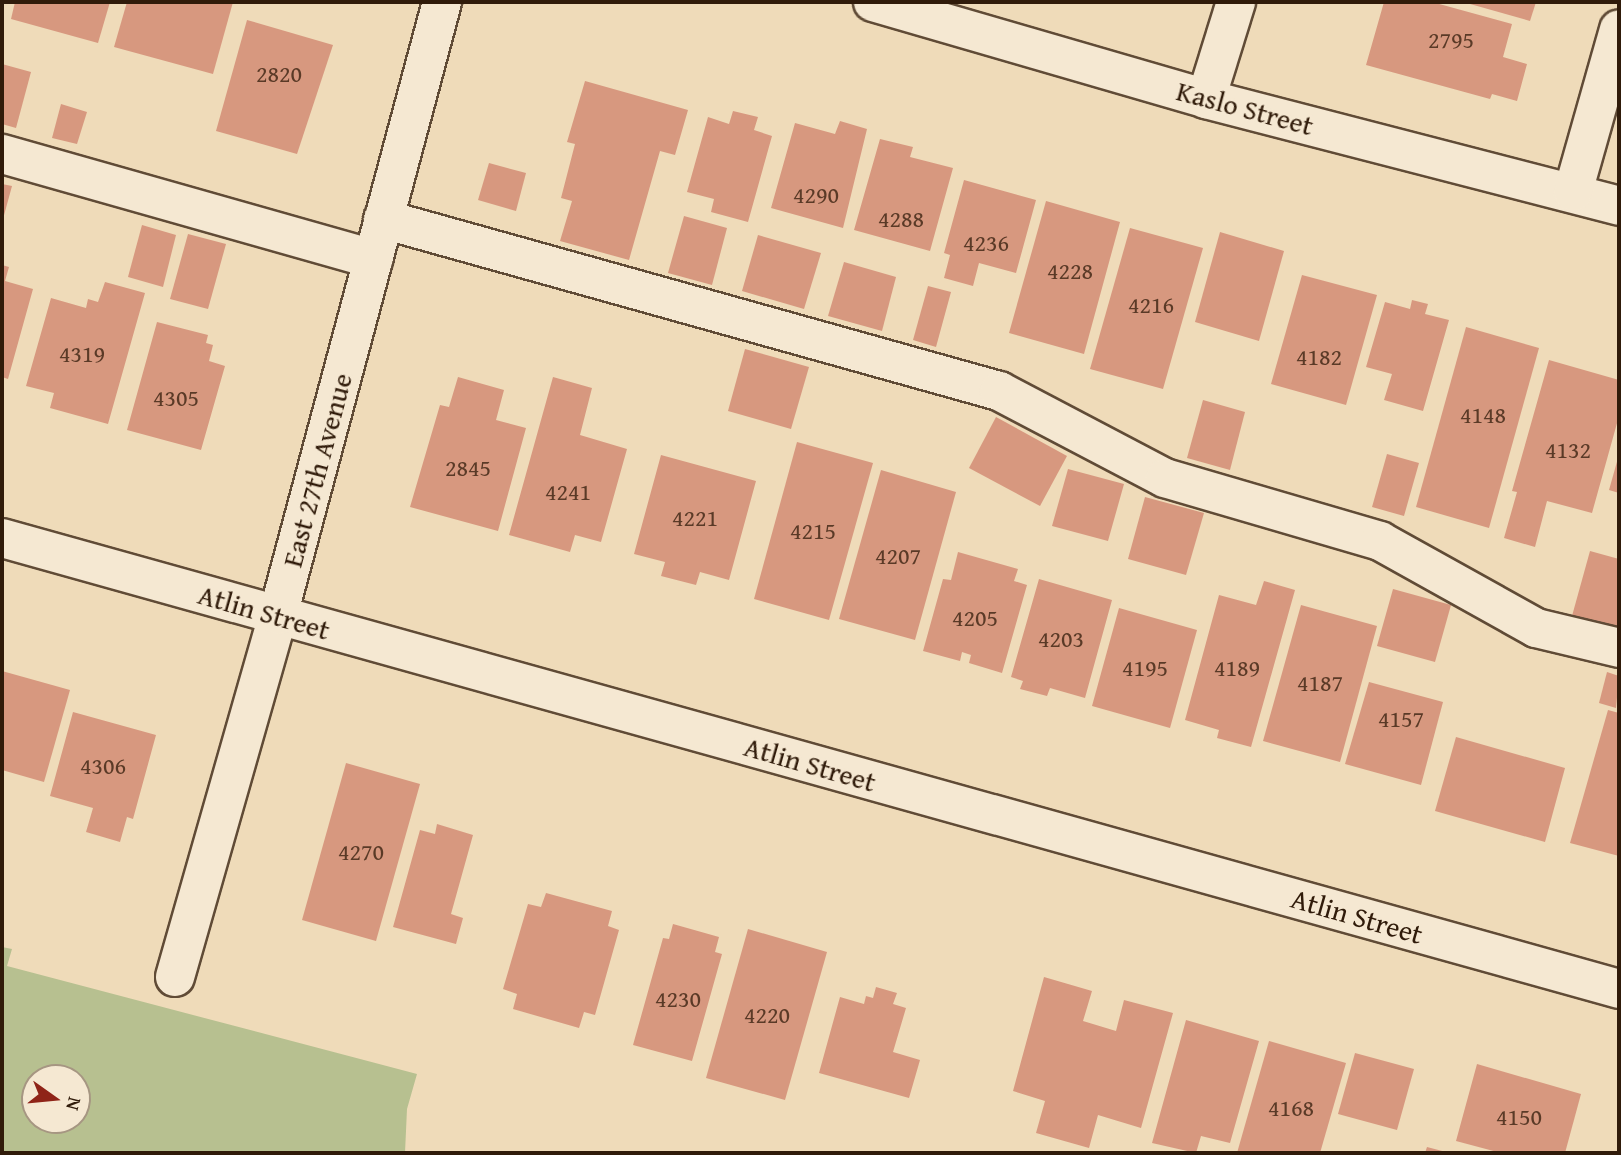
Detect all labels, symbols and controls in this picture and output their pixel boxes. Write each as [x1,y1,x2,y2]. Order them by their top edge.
house number: 2795 [1428,26,1474,54]
house number: 2820 [256,60,302,88]
street label: Kaslo Street [1173,74,1317,142]
house number: 4290 [793,181,839,209]
house number: 4288 [878,205,924,233]
house number: 4236 [963,229,1009,257]
house number: 4228 [1047,257,1093,285]
house number: 4216 [1128,291,1174,319]
house number: 4319 [59,340,105,368]
house number: 4182 [1296,343,1342,371]
street label: East 27th Avenue [275,369,359,571]
house number: 4305 [153,384,199,412]
house number: 4148 [1460,401,1506,429]
house number: 4132 [1545,436,1591,464]
house number: 2845 [445,454,491,482]
house number: 4241 [545,478,591,506]
house number: 4221 [672,504,718,532]
house number: 4215 [790,517,836,545]
house number: 4207 [875,542,921,570]
street label: Atlin Street [194,577,334,647]
house number: 4205 [952,604,998,632]
house number: 4203 [1038,625,1084,653]
house number: 4195 [1122,654,1168,682]
house number: 4189 [1214,654,1260,682]
house number: 4187 [1297,669,1343,697]
house number: 4157 [1378,705,1424,733]
street label: Atlin Street [740,729,880,799]
house number: 4306 [80,752,126,780]
house number: 4270 [338,838,384,866]
street label: Atlin Street [1287,881,1427,951]
house number: 4230 [655,985,701,1013]
house number: 4220 [744,1001,790,1029]
north arrow [21,1064,91,1134]
text: N [59,1094,90,1114]
house number: 4168 [1268,1094,1314,1122]
house number: 4150 [1496,1103,1542,1131]

